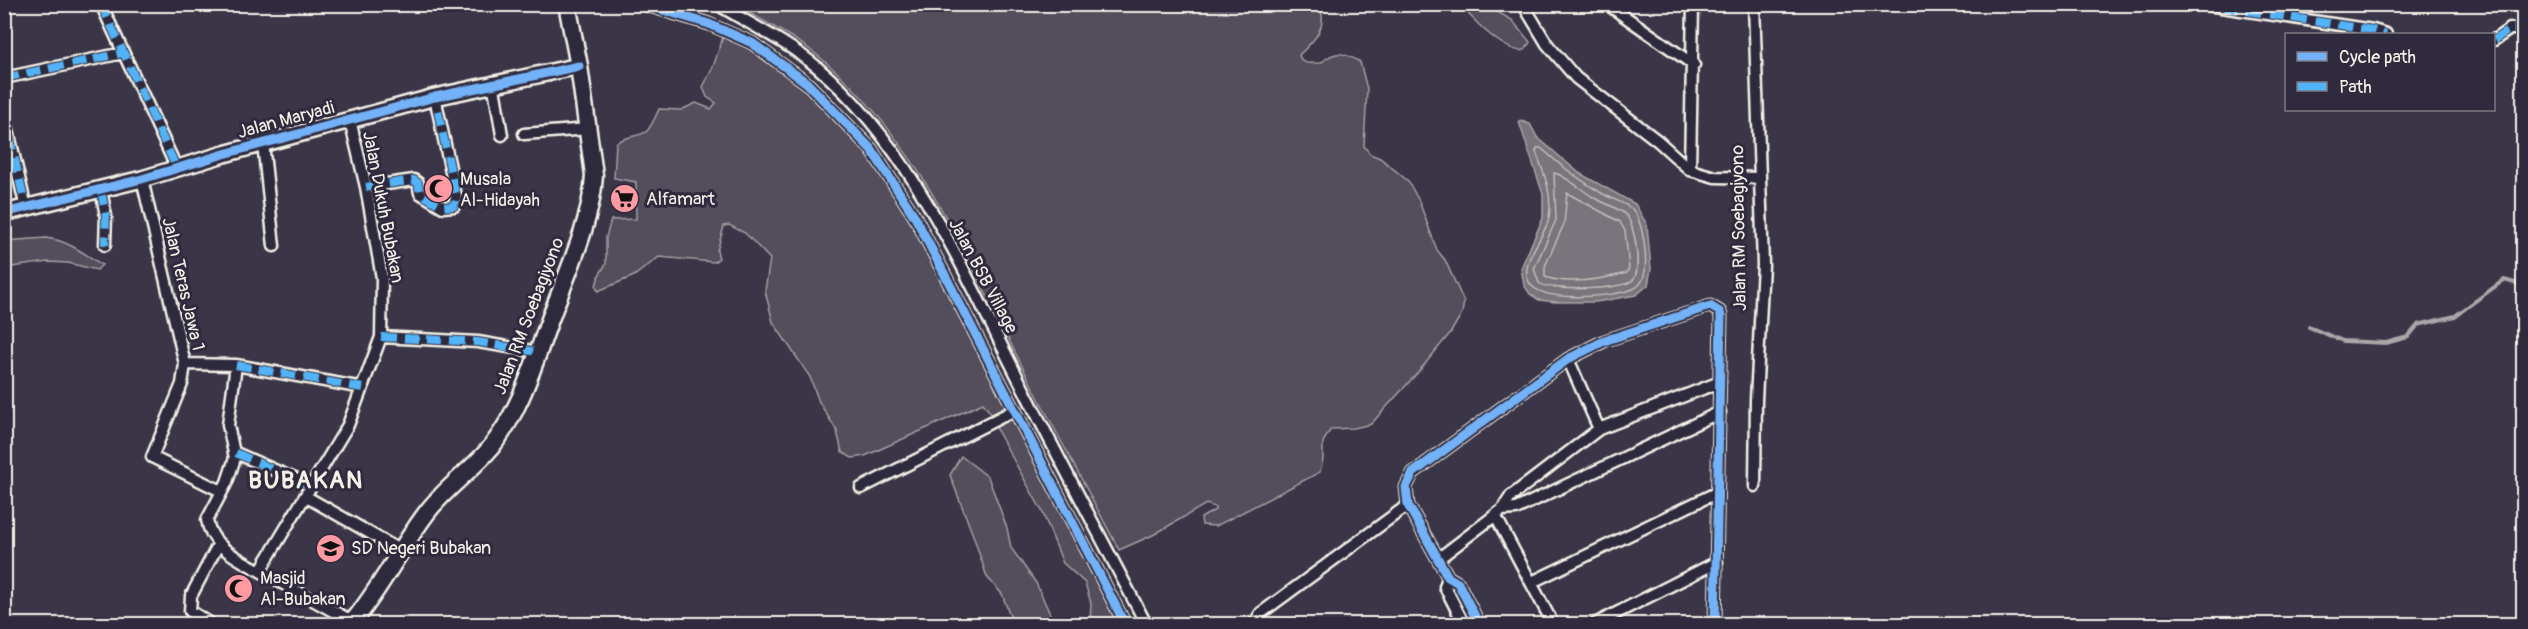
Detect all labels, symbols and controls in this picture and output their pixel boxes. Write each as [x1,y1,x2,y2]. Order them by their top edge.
legend [2285,33,2495,111]
text: Cycle path [2339,46,2416,69]
text: Path [2339,76,2372,99]
street label: Jalan Maryadi [235,96,337,144]
street label: Jalan Dukuh Bubakan [357,129,409,285]
street label: Jalan RM Soebagiyono [1726,144,1752,311]
place label: Musala Al-Hidayah [460,168,540,212]
mosque icon: Musala Al-Hidayah [423,173,455,205]
supermarket icon: Alfamart [609,183,641,215]
place label: Alfamart [646,188,716,211]
street label: Jalan Teras Jawa 1 [156,215,210,353]
street label: Jalan BSB Village [943,215,1023,338]
street label: Jalan RM Soebagiyono [488,234,570,398]
district label: BUBAKAN [248,466,364,495]
school or university icon: SD Negeri Bubakan [314,532,346,564]
place label: SD Negeri Bubakan [351,537,491,560]
place label: Masjid Al-Bubakan [260,567,346,611]
mosque icon: Masjid Al-Bubakan [223,572,255,604]

